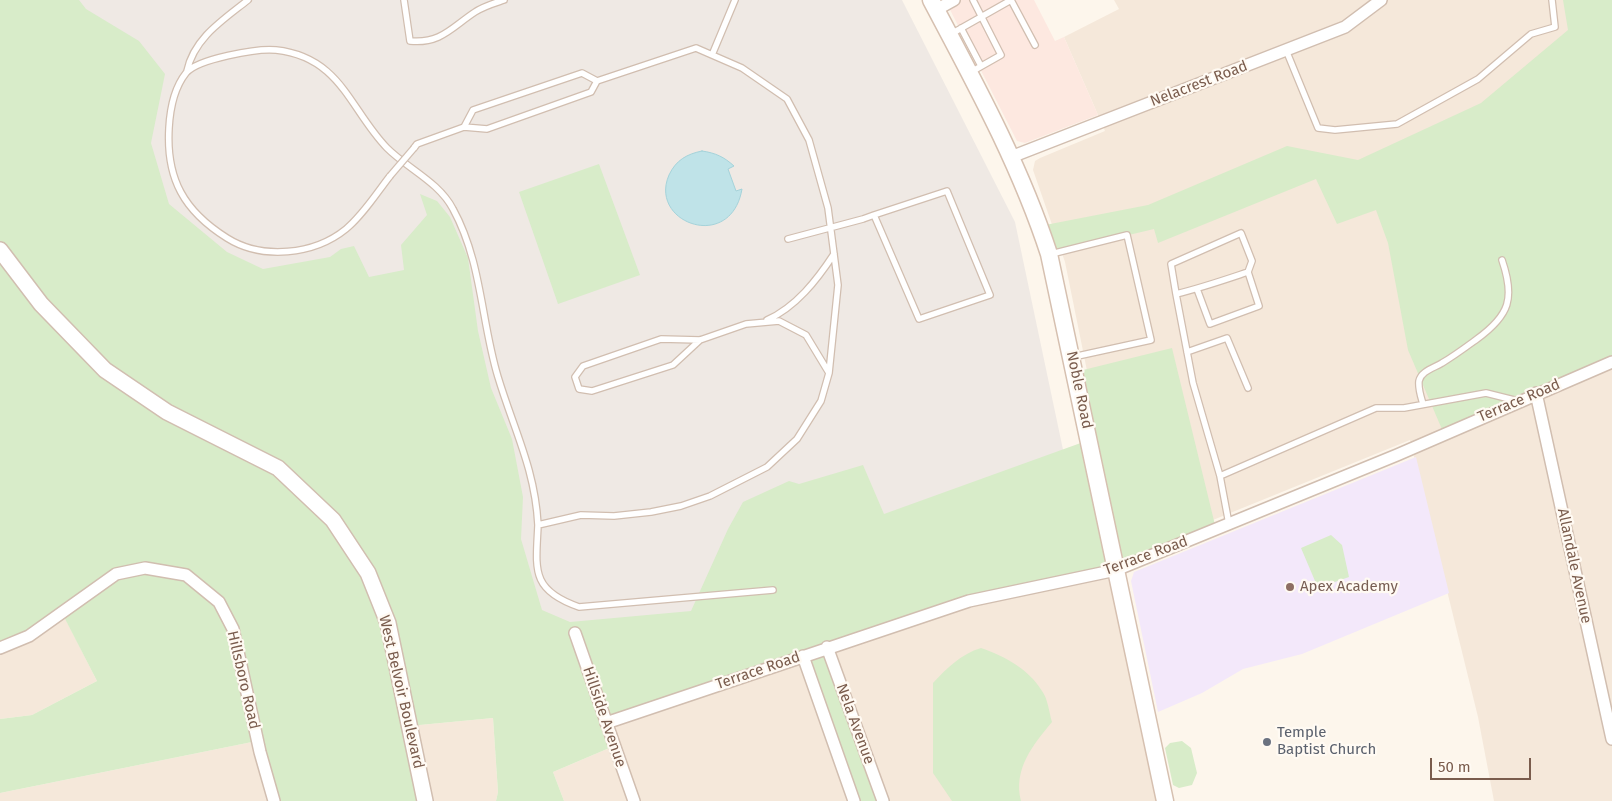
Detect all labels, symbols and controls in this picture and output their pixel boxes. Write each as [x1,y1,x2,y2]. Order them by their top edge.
street label: Nelacrest Road [1148,57,1250,111]
street label: Noble Road [1062,350,1096,430]
street label: Terrace Road [1475,376,1563,426]
street label: Allandale Avenue [1553,507,1595,625]
street label: Terrace Road [1102,533,1190,579]
place label: Apex Academy [1300,578,1398,596]
marker: Apex Academy [1284,581,1296,593]
street label: West Belvoir Boulevard [375,613,427,771]
street label: Hillsboro Road [223,629,263,731]
street label: Terrace Road [714,648,802,694]
street label: Hillside Avenue [578,664,630,770]
street label: Nela Avenue [832,681,878,767]
place label: Temple Baptist Church [1277,724,1376,759]
marker: Temple Baptist Church [1261,736,1273,748]
scale bar [1432,748,1533,780]
text: 50 m [1438,758,1471,776]

